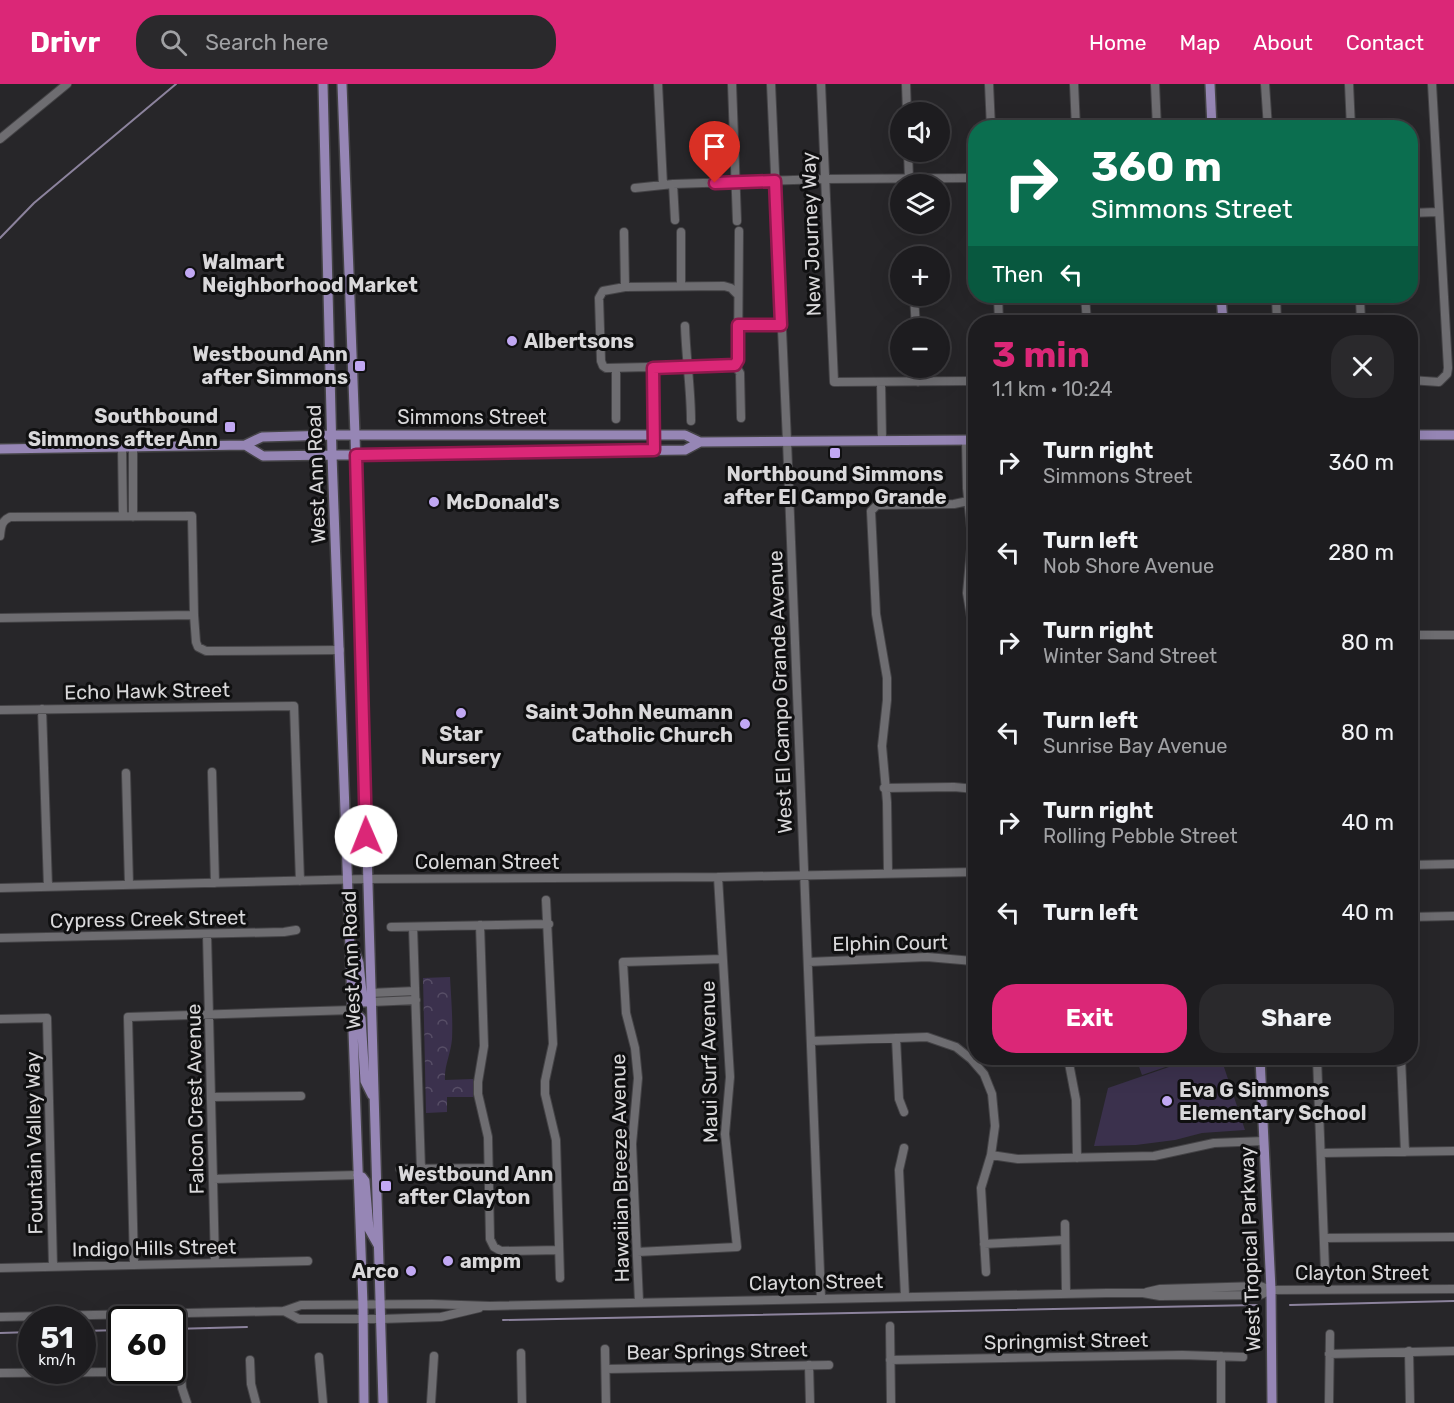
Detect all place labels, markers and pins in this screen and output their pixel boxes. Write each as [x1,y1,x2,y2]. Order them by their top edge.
pin [689,121,740,183]
place label: Walmart Neighborhood Market [202,250,418,297]
marker: Walmart Neighborhood Market [183,266,197,280]
place label: Albertsons [524,329,634,353]
marker: Albertsons [505,334,519,348]
place label: Westbound Ann after Simmons [193,342,348,389]
marker: Westbound Ann after Simmons [353,359,367,373]
place label: Southbound Simmons after Ann [28,404,218,451]
marker: Southbound Simmons after Ann [223,420,237,434]
marker: Northbound Simmons after El Campo Grande [828,446,842,460]
place label: Northbound Simmons after El Campo Grande [723,462,947,509]
place label: McDonald's [446,490,559,514]
marker: McDonald's [427,495,441,509]
place label: Saint John Neumann Catholic Church [525,700,733,747]
marker: Star Nursery [454,706,468,720]
marker: Saint John Neumann Catholic Church [738,717,752,731]
place label: Star Nursery [421,722,501,769]
place label: Eva G Simmons Elementary School [1179,1078,1366,1125]
marker: Eva G Simmons Elementary School [1160,1094,1174,1108]
place label: Westbound Ann after Clayton [398,1162,553,1209]
marker: Westbound Ann after Clayton [379,1179,393,1193]
place label: ampm [460,1249,521,1273]
marker: ampm [441,1254,455,1268]
place label: Arco [352,1259,399,1283]
marker: Arco [404,1264,418,1278]

